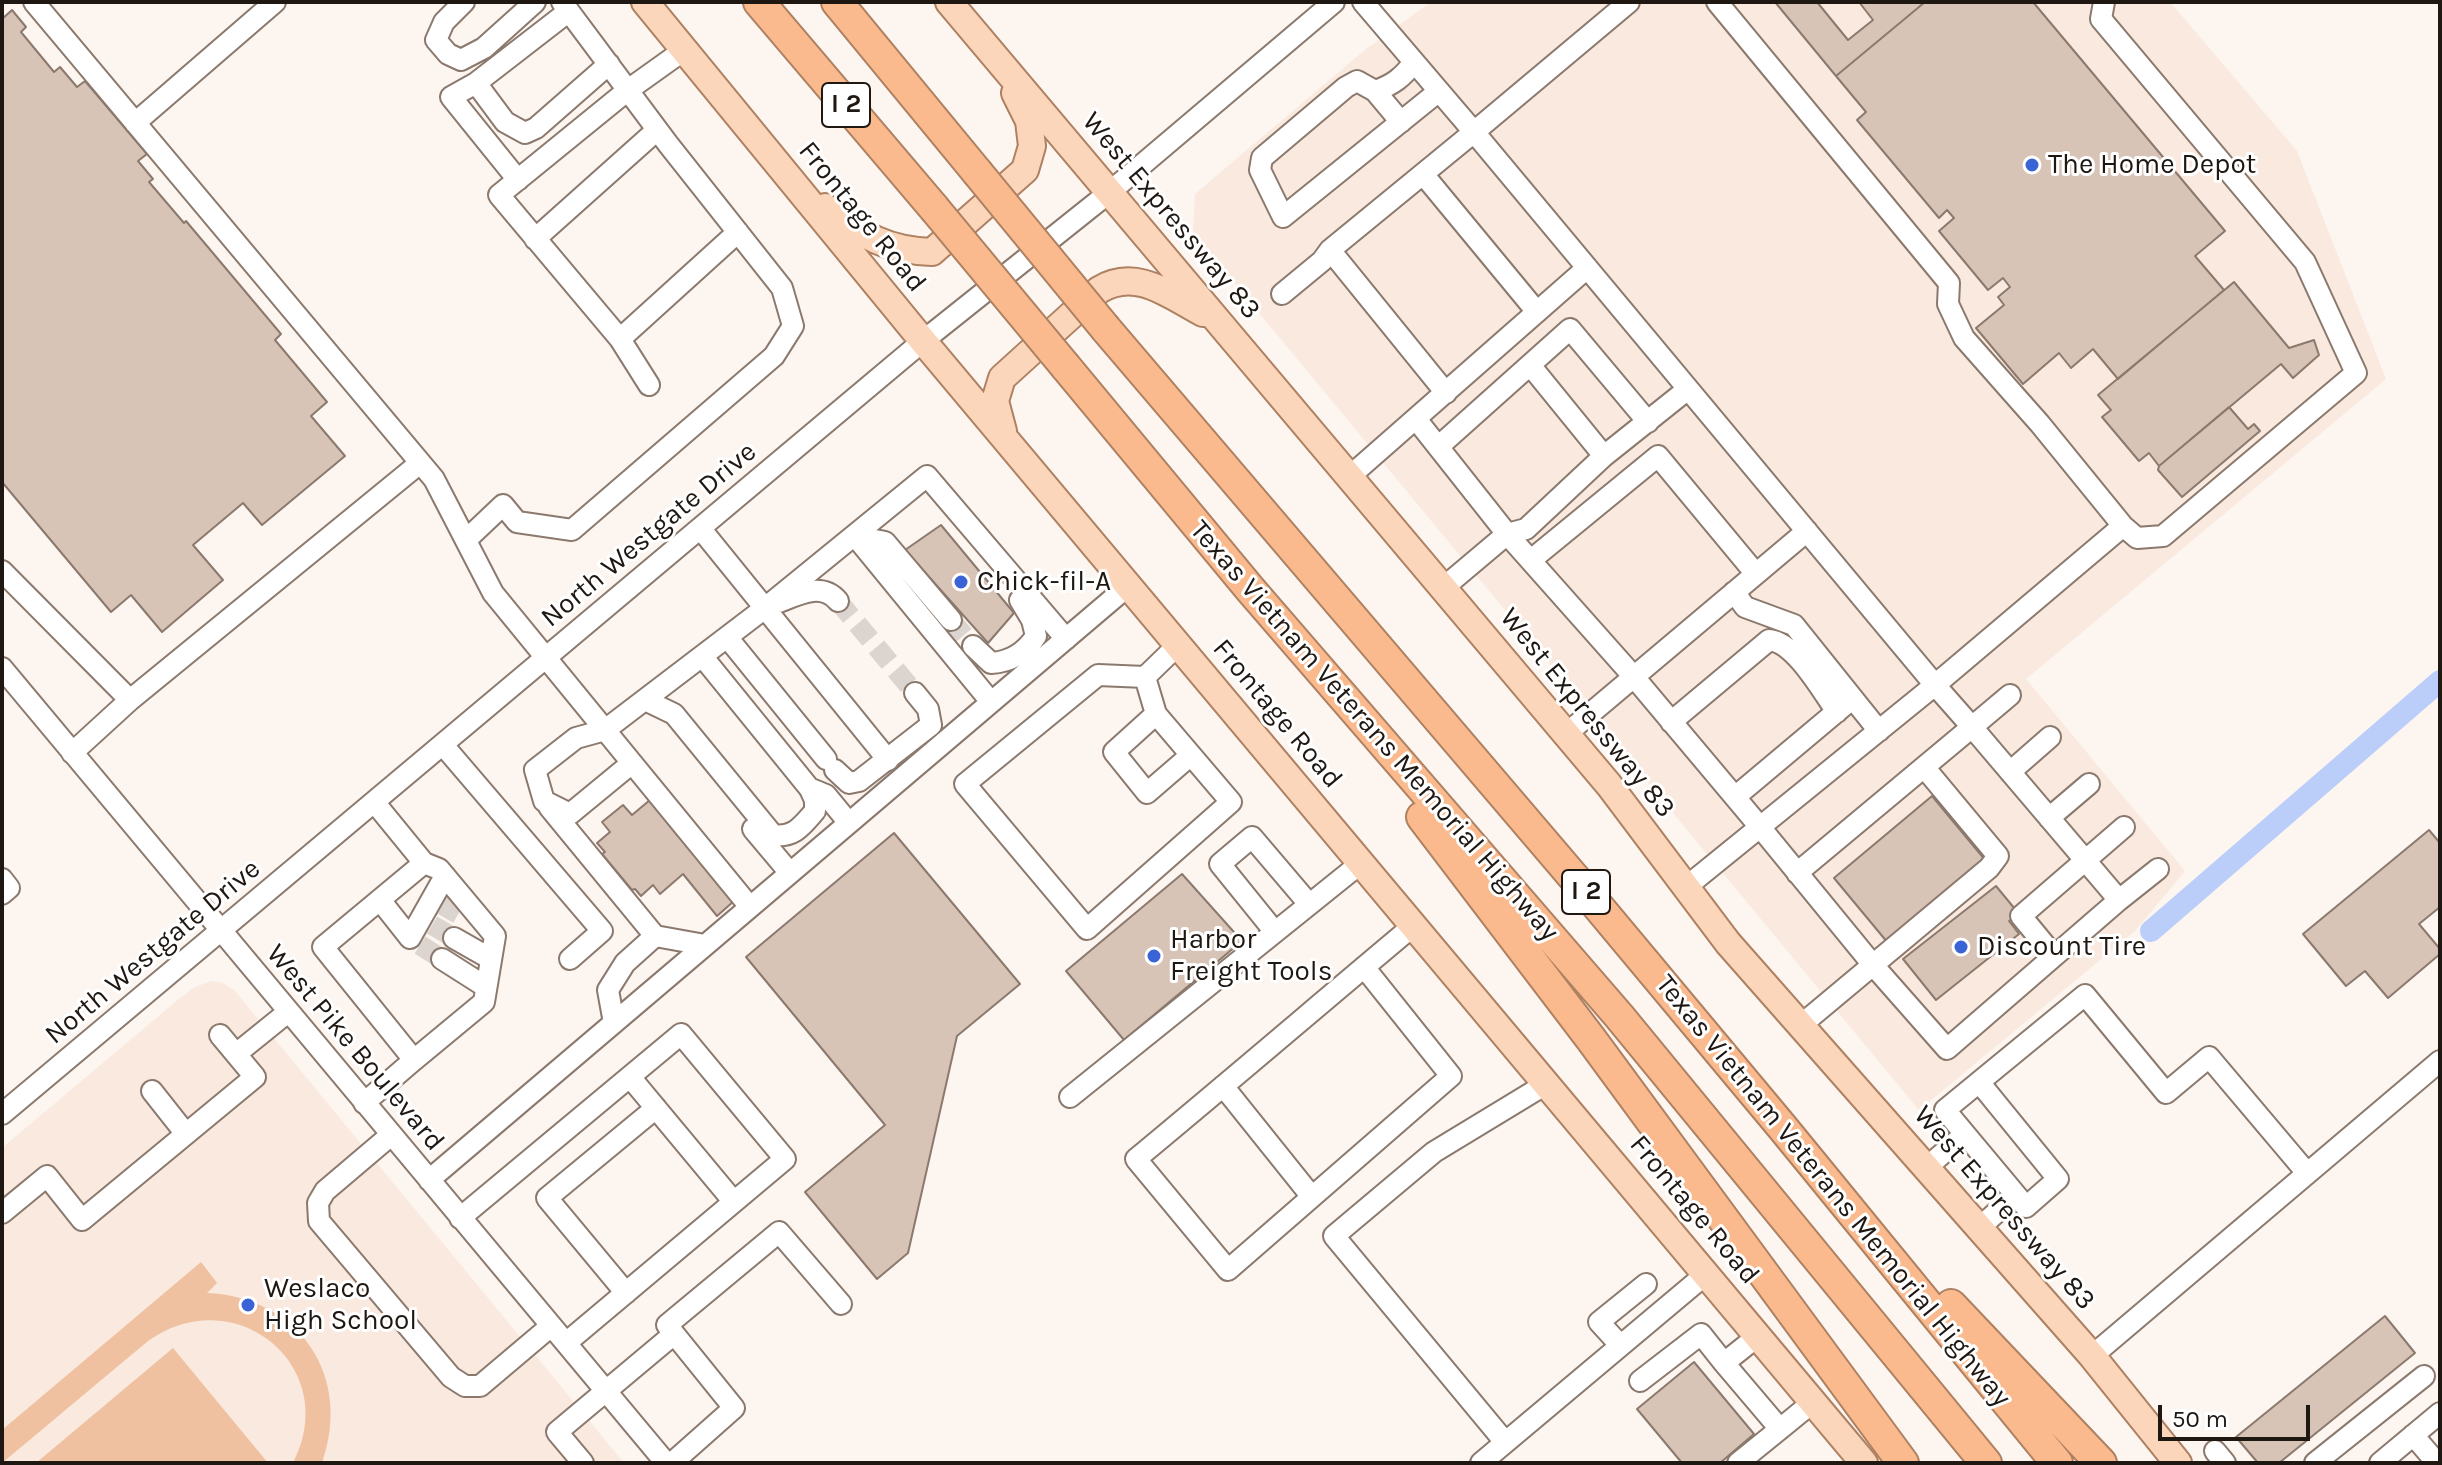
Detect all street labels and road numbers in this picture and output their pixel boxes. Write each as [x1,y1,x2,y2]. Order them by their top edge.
road number: I 2 [822,83,870,127]
street label: West Expressway 83 [1075,106,1267,326]
street label: Frontage Road [791,135,933,299]
street label: North Westgate Drive [535,435,763,635]
street label: Texas Vietnam Veterans Memorial Highway [1182,514,1566,948]
street label: West Expressway 83 [1492,601,1682,825]
street label: Frontage Road [1205,633,1349,795]
street label: North Westgate Drive [39,852,267,1052]
road number: I 2 [1562,870,1610,914]
street label: West Pike Boulevard [259,938,451,1158]
street label: Texas Vietnam Veterans Memorial Highway [1648,968,2018,1414]
street label: West Expressway 83 [1906,1099,2102,1317]
street label: Frontage Road [1622,1129,1766,1291]

